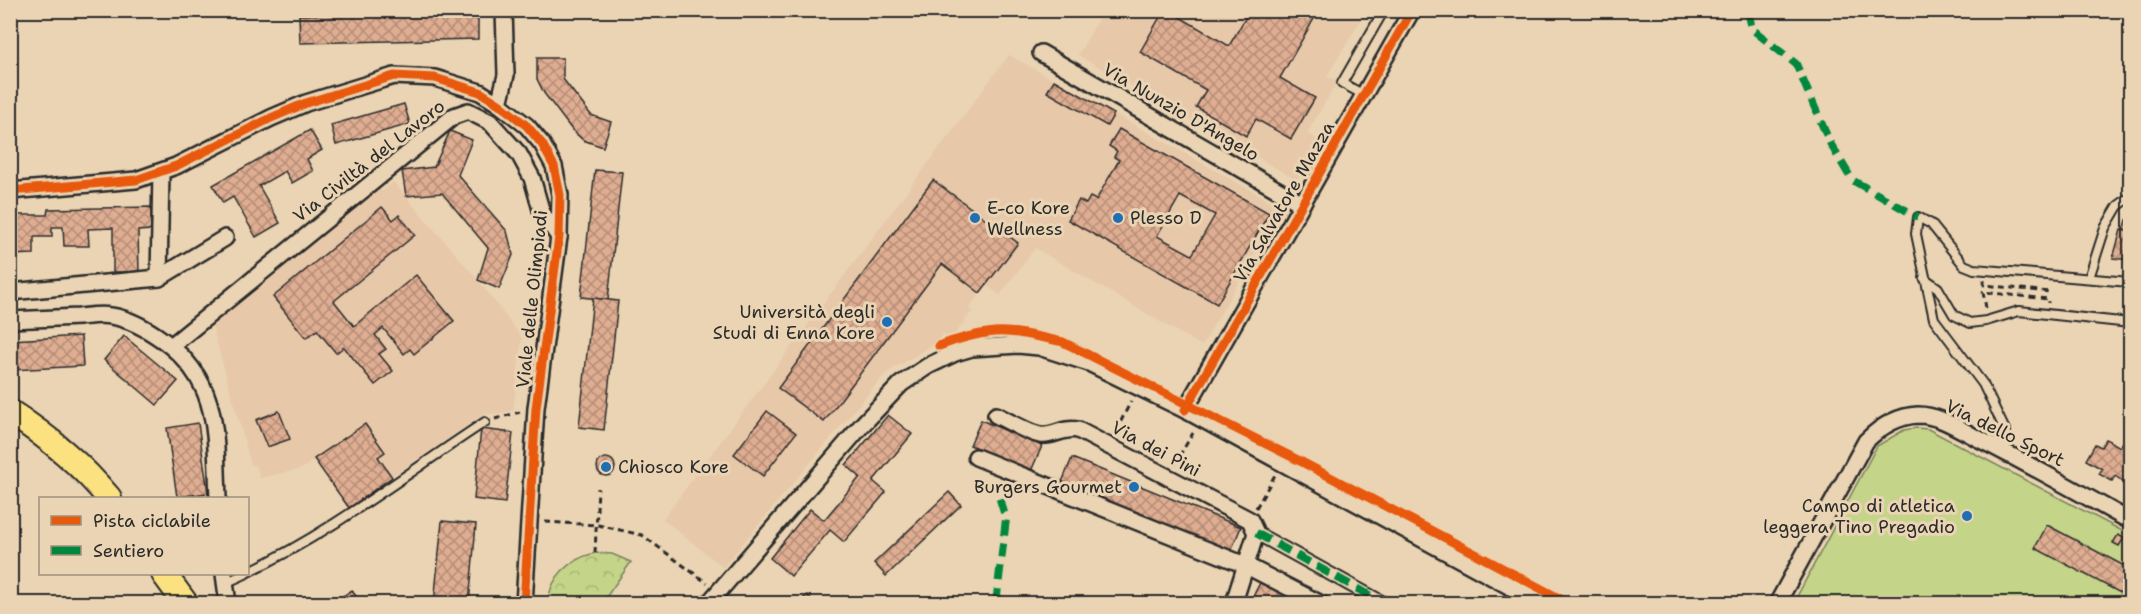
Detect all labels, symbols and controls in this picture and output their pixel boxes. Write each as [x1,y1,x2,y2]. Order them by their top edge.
street label: Via Nunzio D'Angelo [1098,57,1264,167]
street label: Via Civiltà del Lavoro [288,94,450,228]
street label: Via Salvatore Mazza [1228,117,1340,287]
place label: E-co Kore Wellness [987,196,1070,241]
place label: Plesso D [1130,206,1202,230]
street label: Viale delle Olimpiadi [511,209,553,389]
marker: E-co Kore Wellness [968,211,982,225]
marker: Plesso D [1111,211,1125,225]
place label: Università degli Studi di Enna Kore [713,300,875,345]
marker: Università degli Studi di Enna Kore [880,315,894,329]
street label: Via dello Sport [1942,394,2069,472]
street label: Via dei Pini [1107,415,1205,483]
place label: Chiosco Kore [618,455,729,479]
marker: Chiosco Kore [599,460,613,474]
place label: Burgers Gourmet [974,475,1122,499]
marker: Burgers Gourmet [1127,480,1141,494]
place label: Campo di atletica leggera Tino Pregadio [1763,494,1955,539]
legend [39,497,249,575]
text: Pista ciclabile [93,509,211,533]
marker: Campo di atletica leggera Tino Pregadio [1960,509,1974,523]
text: Sentiero [93,539,164,563]

